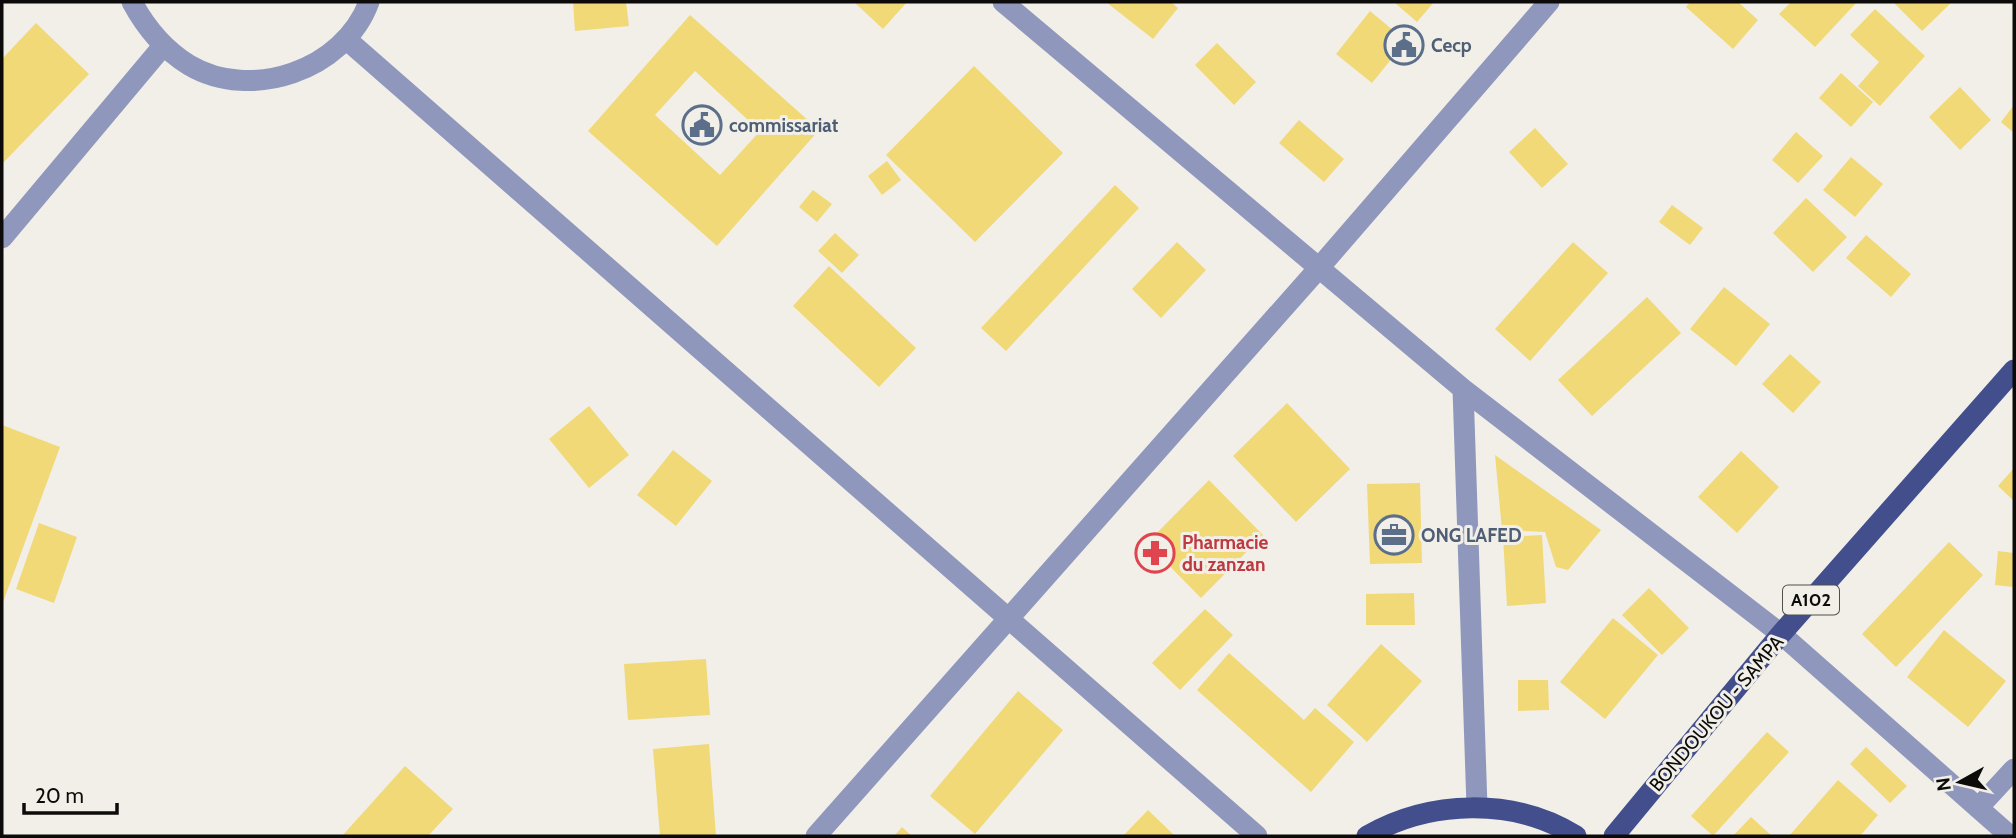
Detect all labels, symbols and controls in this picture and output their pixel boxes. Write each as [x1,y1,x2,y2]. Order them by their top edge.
public building icon: Cecp [1383,24,1425,66]
place label: Cecp [1431,34,1472,57]
public building icon: commissariat [681,104,723,146]
place label: commissariat [729,114,839,137]
office icon: ONG LAFED [1373,514,1415,556]
place label: ONG LAFED [1421,524,1522,547]
place label: Pharmacie du zanzan [1182,531,1269,576]
pharmacy icon: Pharmacie du zanzan [1134,532,1176,574]
road number: A102 [1783,586,1839,614]
street label: BONDOUKOU - SAMPA [1644,630,1789,796]
north arrow [1925,747,1995,817]
scale bar [24,772,117,816]
text: N [1931,776,1956,793]
text: 20 m [35,783,84,808]

